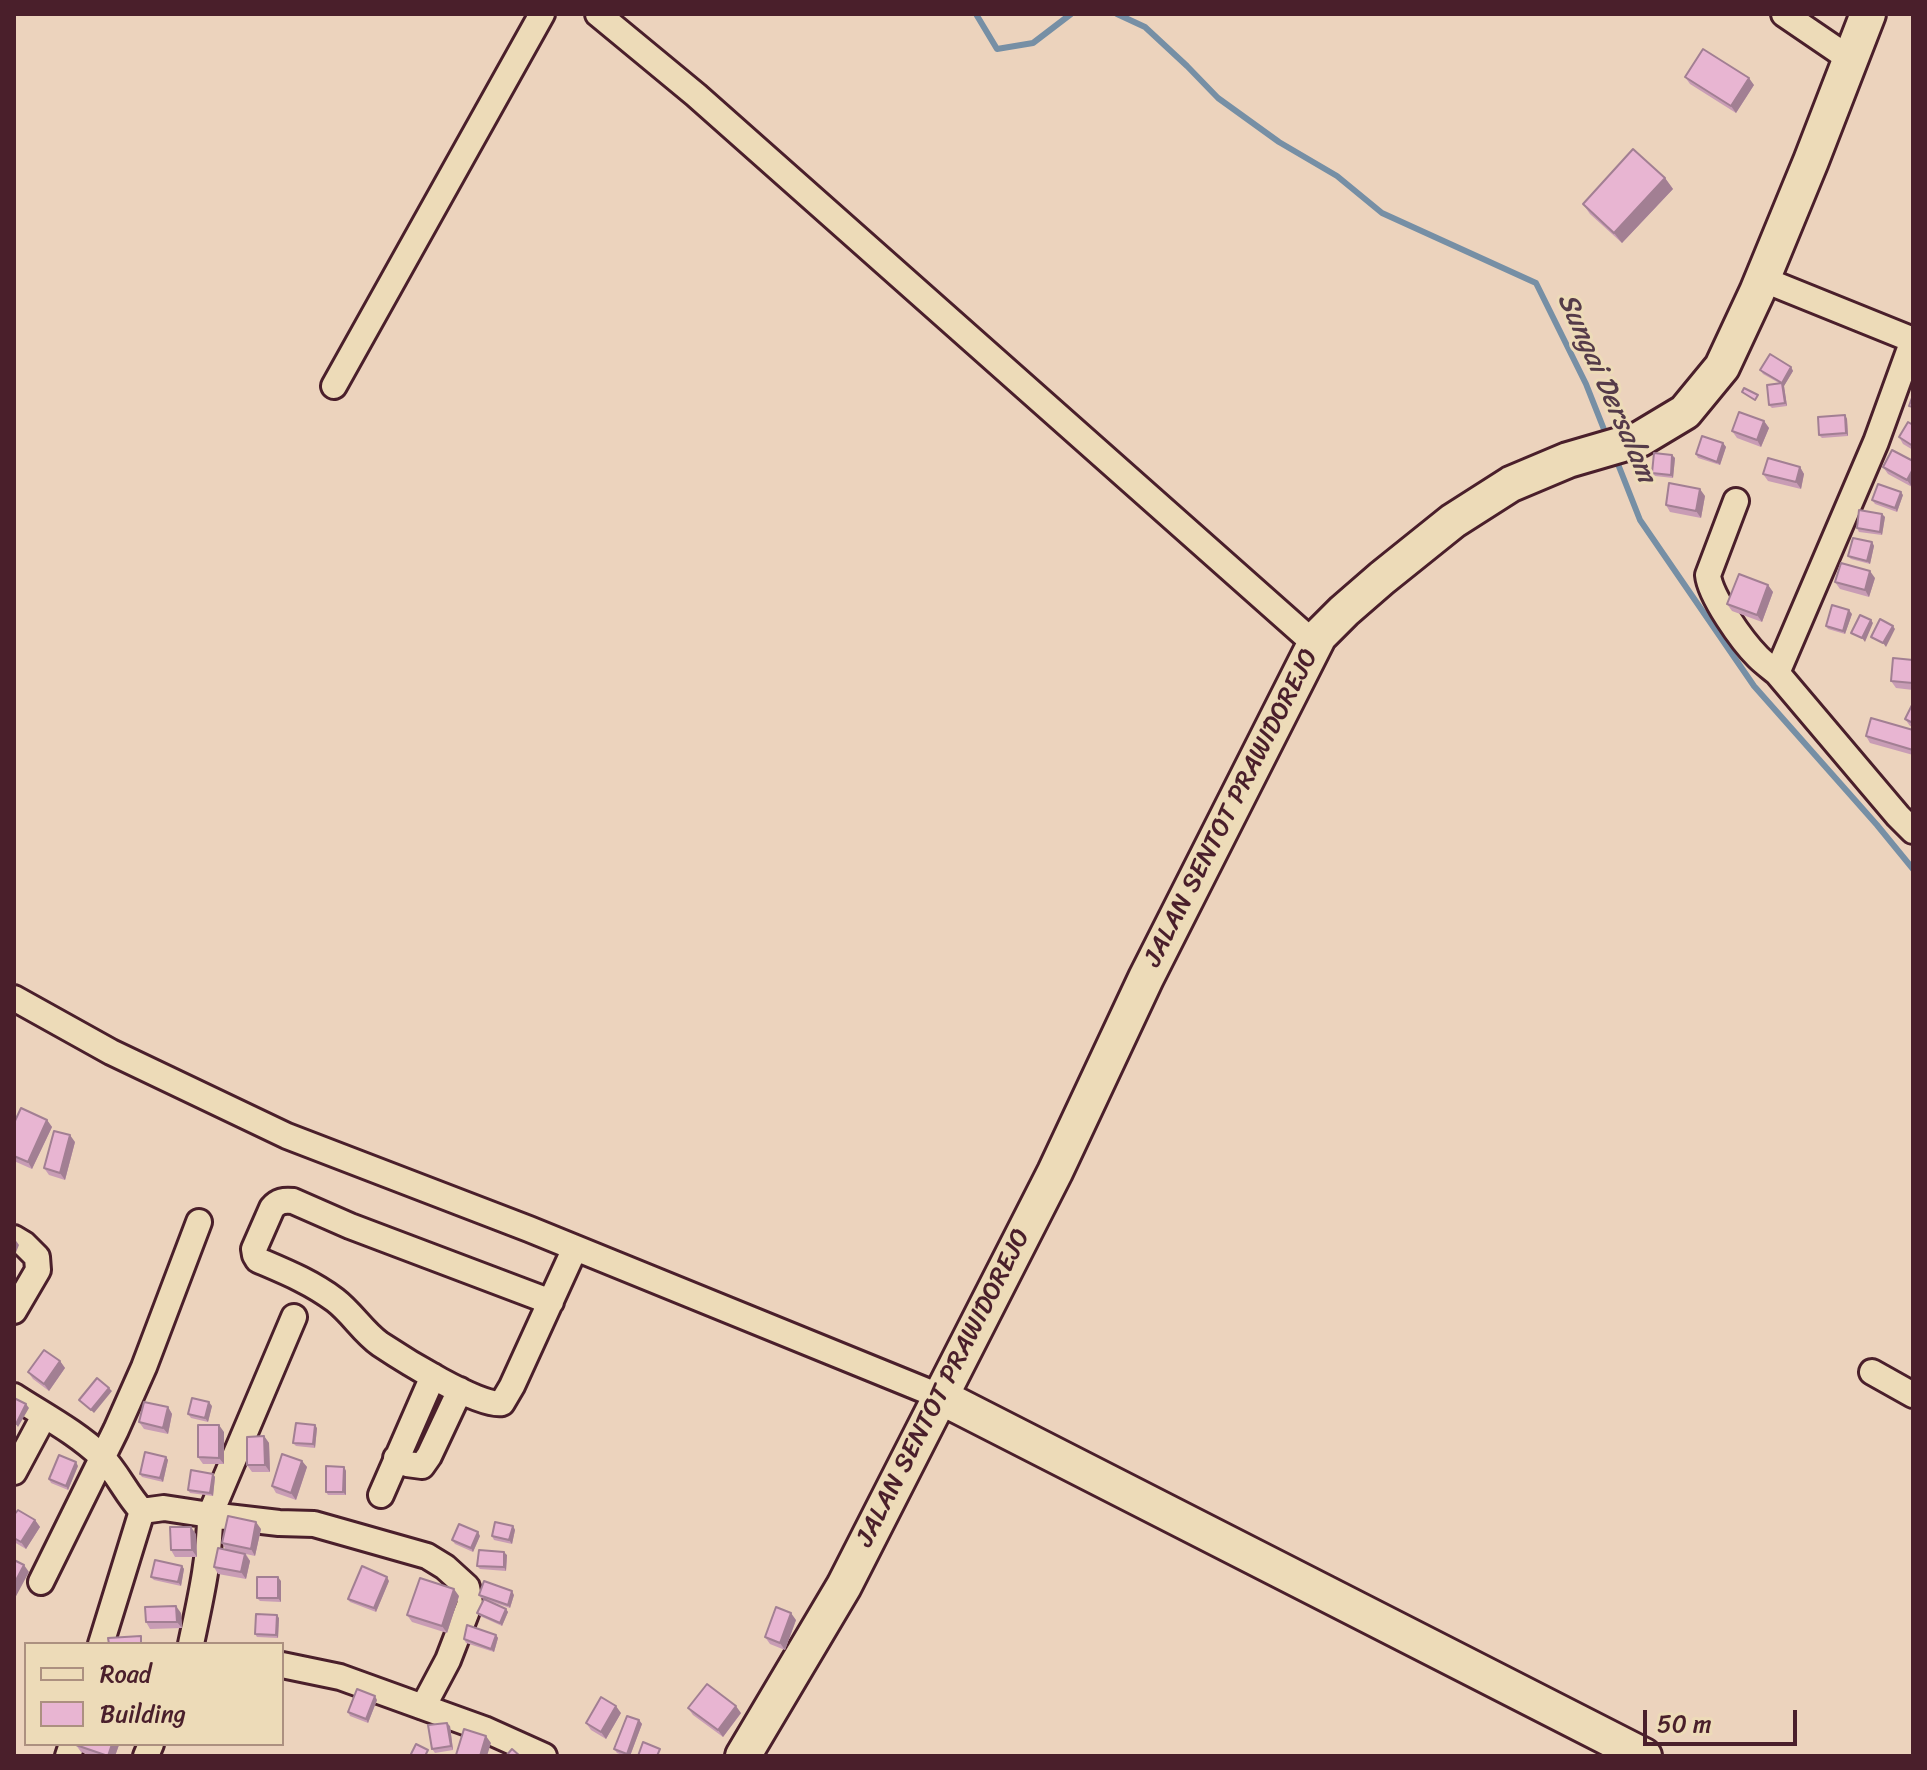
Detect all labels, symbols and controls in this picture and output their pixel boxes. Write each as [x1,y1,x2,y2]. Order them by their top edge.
water label: Sungai Dersalam [1549,288,1663,488]
street label: JALAN SENTOT PRAWIDOREJO [1138,644,1326,972]
street label: JALAN SENTOT PRAWIDOREJO [850,1224,1038,1552]
legend [24,1642,284,1746]
text: Road [100,1653,151,1695]
text: Building [100,1693,186,1735]
scale bar [1647,1694,1801,1744]
text: 50 m [1657,1703,1712,1745]

